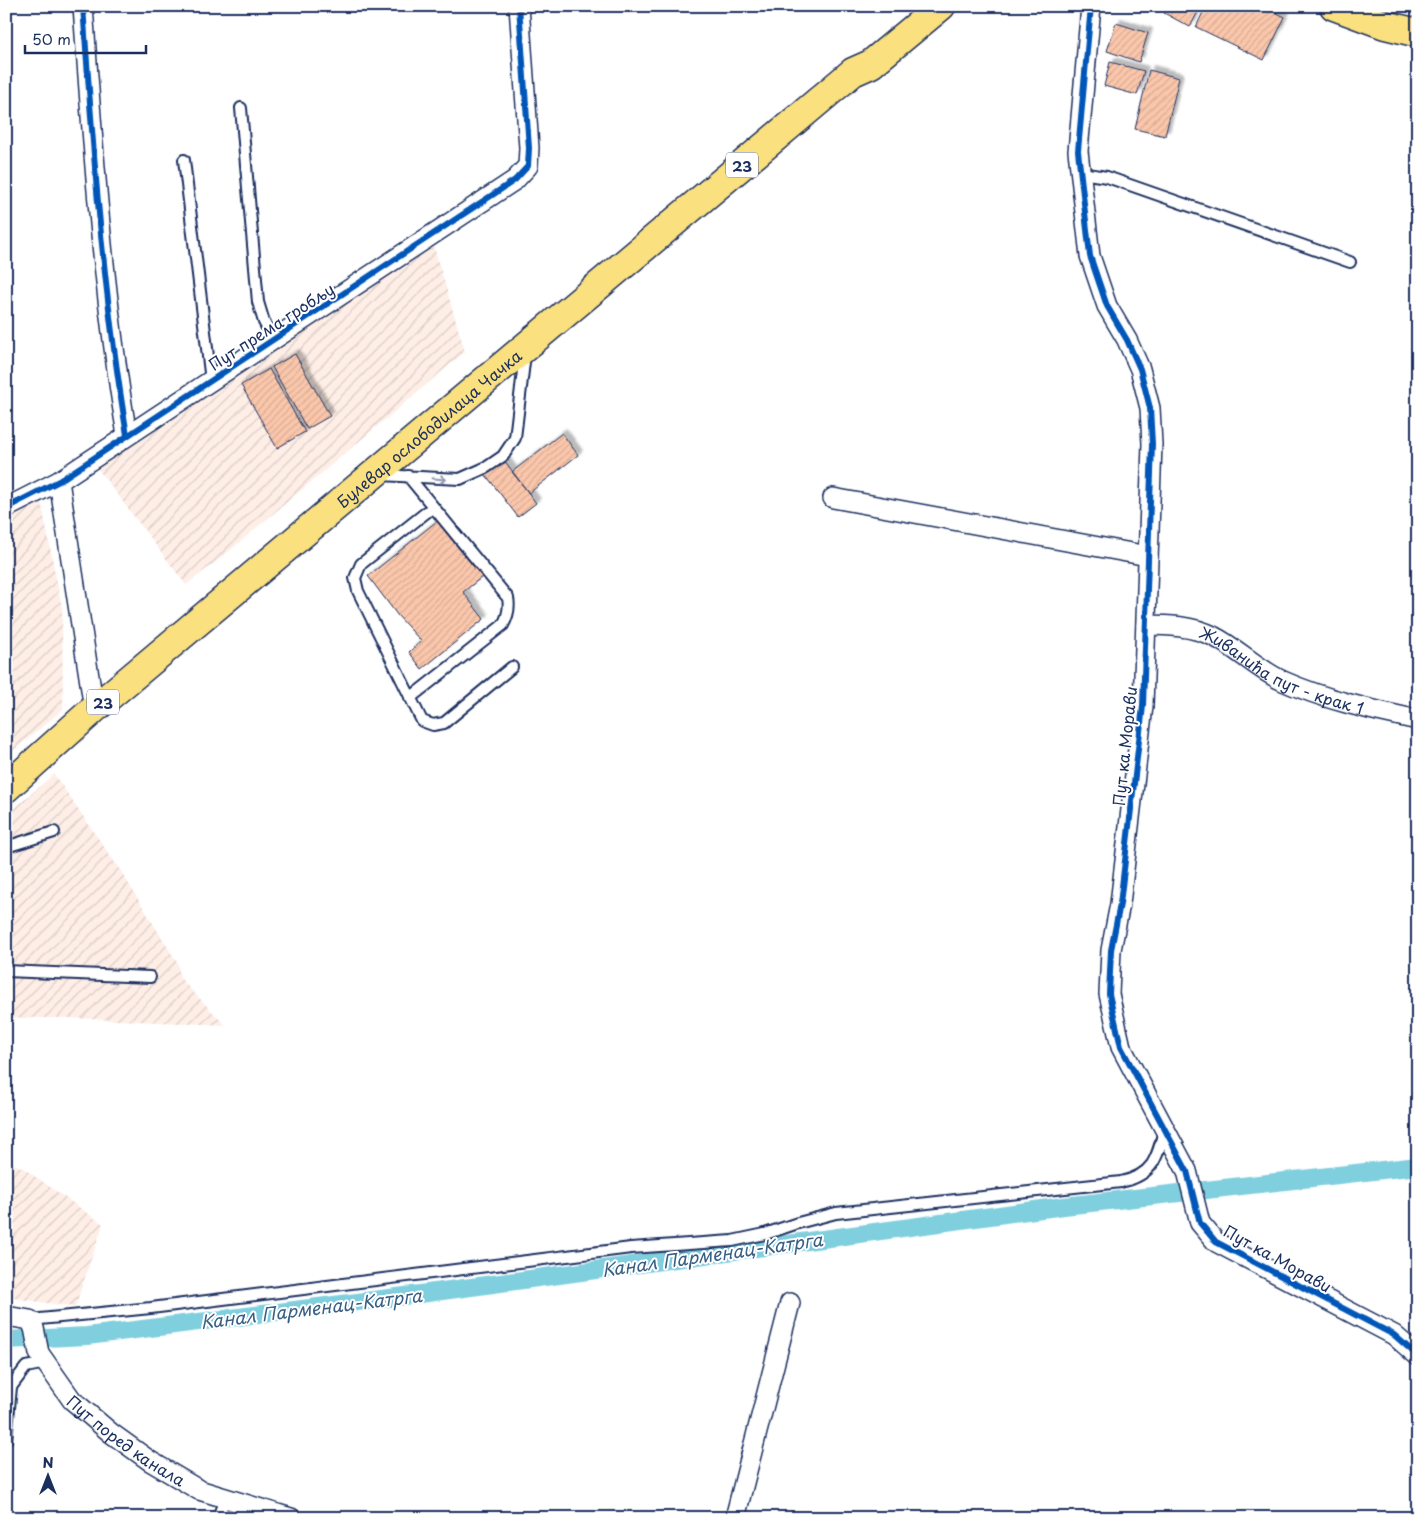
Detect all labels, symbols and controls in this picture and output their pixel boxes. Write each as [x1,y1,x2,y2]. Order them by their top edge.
scale bar [25,22,146,54]
text: 50 m [32,27,71,50]
road number: 23 [726,152,758,178]
street label: Пут према гробљу [203,276,339,376]
street label: Булевар ослободилаца Чачка [331,343,526,513]
one-way arrow [431,474,447,484]
street label: Живанића пут - крак 1 [1196,620,1367,719]
street label: Пут ка Морави [1106,685,1142,807]
road number: 23 [87,690,119,714]
street label: Пут ка Морави [1220,1218,1336,1298]
water label: Канал Парменац-Катрга [600,1225,825,1283]
water label: Канал Парменац-Катрга [199,1281,424,1335]
street label: Пут поред канала [62,1389,190,1491]
north arrow [22,1452,72,1502]
text: N [42,1452,54,1473]

